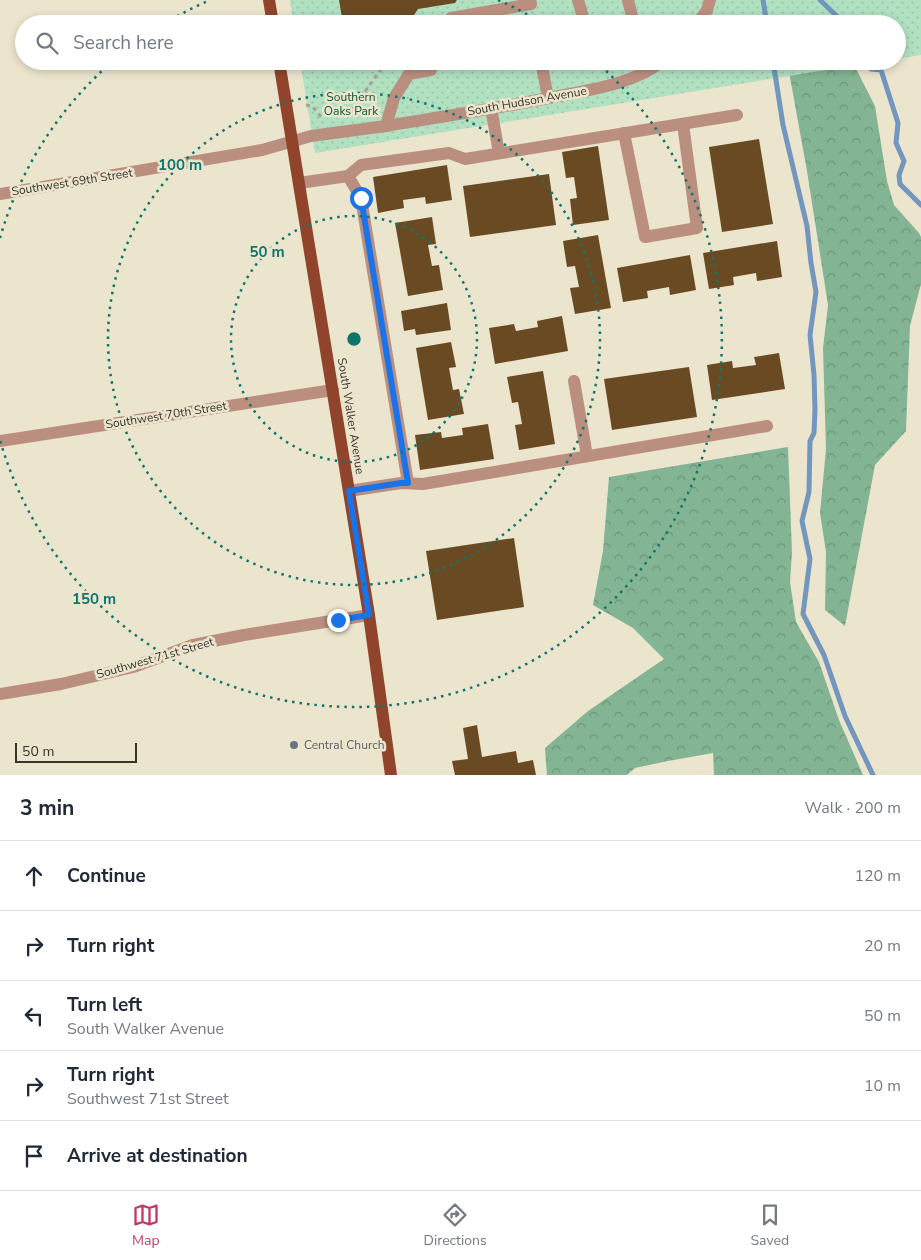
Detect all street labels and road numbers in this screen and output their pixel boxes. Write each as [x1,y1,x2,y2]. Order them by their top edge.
street label: South Hudson Avenue [466,83,588,119]
street label: Southwest 69th Street [10,164,134,199]
street label: South Walker Avenue [334,357,368,475]
street label: Southwest 70th Street [104,397,228,432]
street label: Southwest 71st Street [95,633,216,682]

